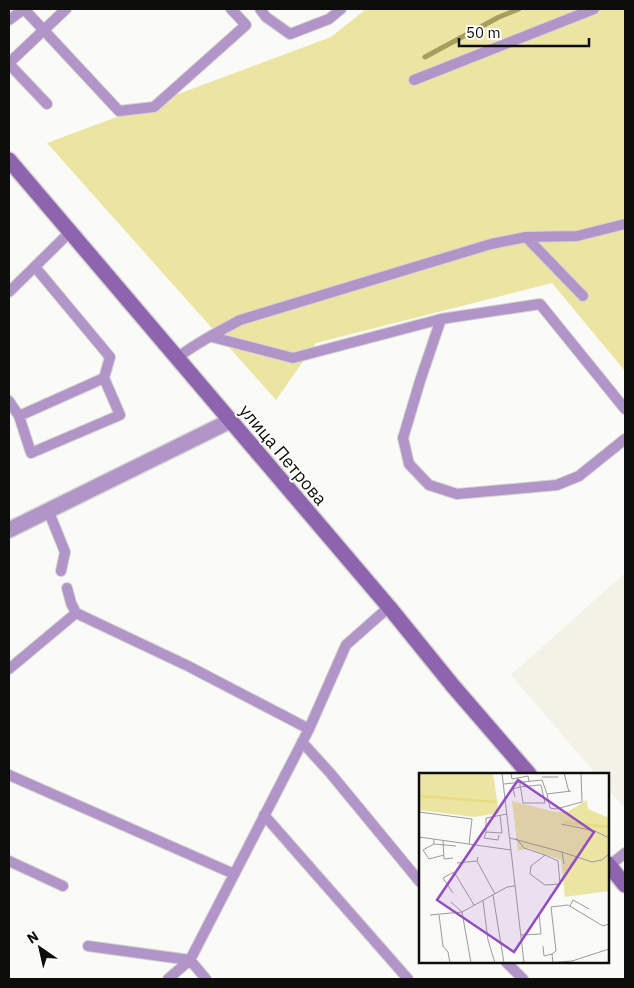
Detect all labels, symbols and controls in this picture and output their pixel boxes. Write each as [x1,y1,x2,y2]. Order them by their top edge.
scale bar [459,15,589,47]
text: 50 m [466,23,501,42]
street label: улица Петрова [234,399,333,510]
inset map [419,773,609,963]
north arrow [15,923,65,973]
text: N [23,927,42,948]

